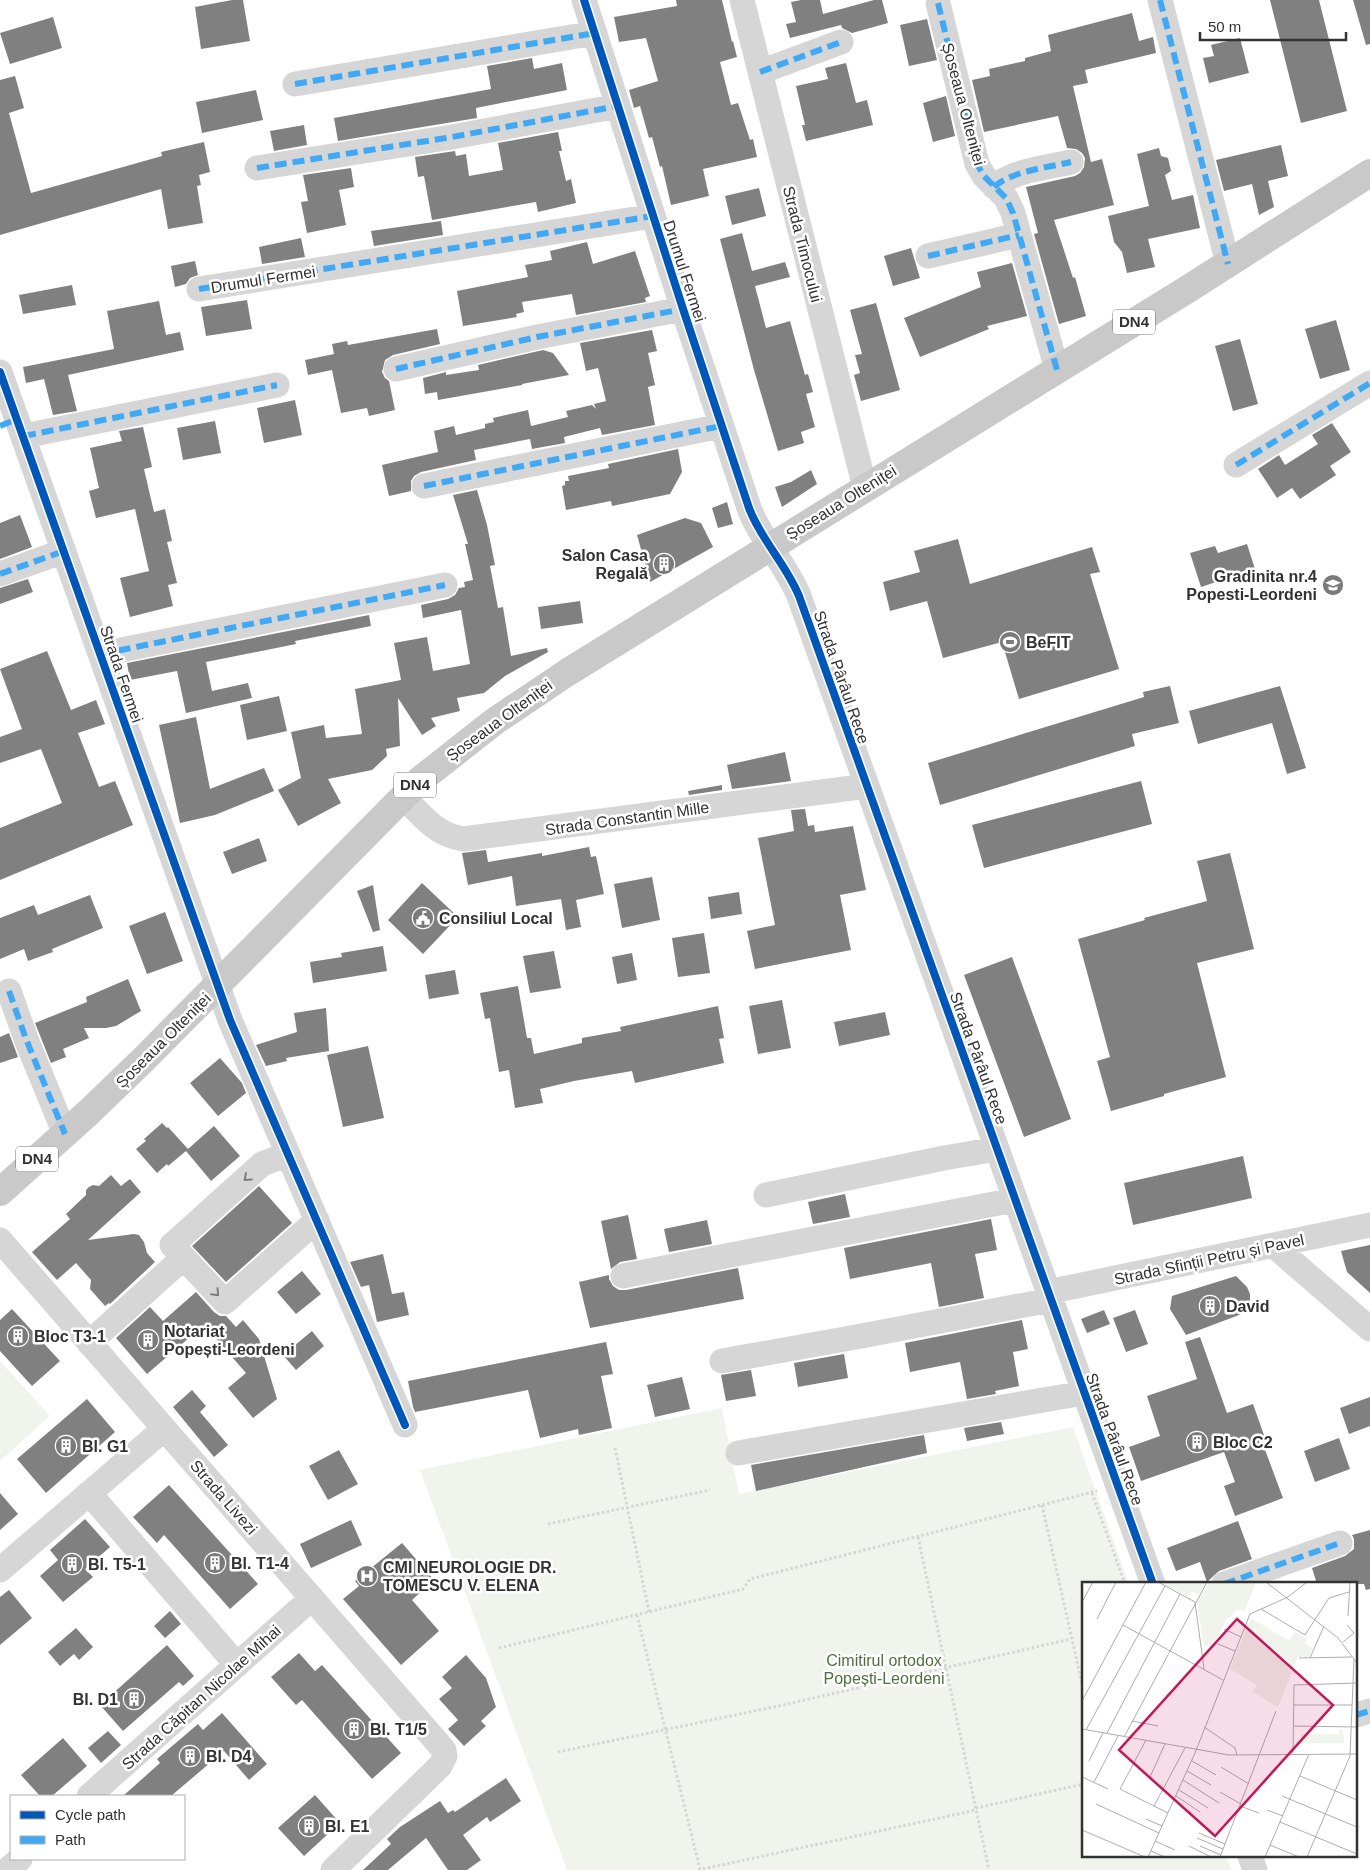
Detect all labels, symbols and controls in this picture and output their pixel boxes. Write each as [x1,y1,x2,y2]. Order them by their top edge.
scale bar [1200,10,1346,42]
text: 50 m [1208,18,1241,35]
street label: Șoseaua Olteniței [939,41,988,167]
street label: Strada Timocului [780,184,825,304]
street label: Drumul Fermei [660,218,709,324]
street label: Drumul Fermei [210,263,317,296]
road number: DN4 [1113,310,1155,334]
street label: Șoseaua Olteniței [783,462,899,543]
place label: Salon Casa Regală [562,547,648,582]
building icon: Salon Casa Regală [652,552,676,576]
place label: Gradinita nr.4 Popesti-Leordeni [1186,568,1317,603]
school or university icon: Gradinita nr.4 Popesti-Leordeni [1321,573,1345,597]
street label: Strada Pârâul Rece [811,608,872,746]
street label: Strada Fermei [97,623,146,725]
sports icon: BeFIT [998,630,1022,654]
place label: BeFIT [1026,634,1071,651]
street label: Șoseaua Olteniței [443,676,555,764]
road number: DN4 [394,772,436,798]
street label: Strada Constantin Mille [544,799,710,838]
public building icon: Consiliul Local [411,906,435,930]
place label: Consiliul Local [439,910,553,927]
street label: Șoseaua Olteniței [113,990,214,1091]
street label: Strada Pârâul Rece [947,990,1010,1127]
road number: DN4 [16,1146,58,1172]
one-way arrow [243,1172,252,1181]
street label: Strada Sfinții Petru și Pavel [1113,1231,1306,1288]
one-way arrow [210,1288,219,1297]
building icon: David [1198,1294,1222,1318]
place label: David [1226,1298,1270,1315]
place label: Notariat Popești-Leordeni [164,1323,295,1358]
building icon: Bloc T3-1 [6,1324,30,1348]
place label: Bloc T3-1 [34,1328,106,1345]
building icon: Notariat Popești-Leordeni [136,1328,160,1352]
street label: Strada Pârâul Rece [1083,1371,1146,1508]
building icon: Bloc C2 [1185,1430,1209,1454]
building icon: Bl. G1 [54,1434,78,1458]
place label: Bloc C2 [1213,1434,1273,1451]
place label: Bl. G1 [82,1438,128,1455]
street label: Strada Livezi [187,1457,260,1538]
building icon: Bl. T1-4 [203,1551,227,1575]
building icon: Bl. T5-1 [60,1552,84,1576]
place label: Bl. T1-4 [231,1555,289,1572]
place label: Bl. T5-1 [88,1556,146,1573]
place label: CMI NEUROLOGIE DR. TOMESCU V. ELENA [383,1559,556,1594]
hospital icon: CMI NEUROLOGIE DR. TOMESCU V. ELENA [355,1564,379,1588]
inset map [1082,1582,1358,1858]
street label: Strada Căpitan Nicolae Mihai [119,1622,284,1773]
park label: Cimitirul ortodox Popești-Leordeni [824,1652,944,1687]
building icon: Bl. D1 [122,1687,146,1711]
place label: Bl. D1 [73,1691,118,1708]
building icon: Bl. T1/5 [342,1717,366,1741]
place label: Bl. T1/5 [370,1721,427,1738]
building icon: Bl. D4 [178,1744,202,1768]
place label: Bl. D4 [206,1748,251,1765]
legend [10,1795,185,1860]
text: Cycle path [55,1806,126,1823]
building icon: Bl. E1 [297,1814,321,1838]
place label: Bl. E1 [325,1818,370,1835]
text: Path [55,1831,86,1848]

